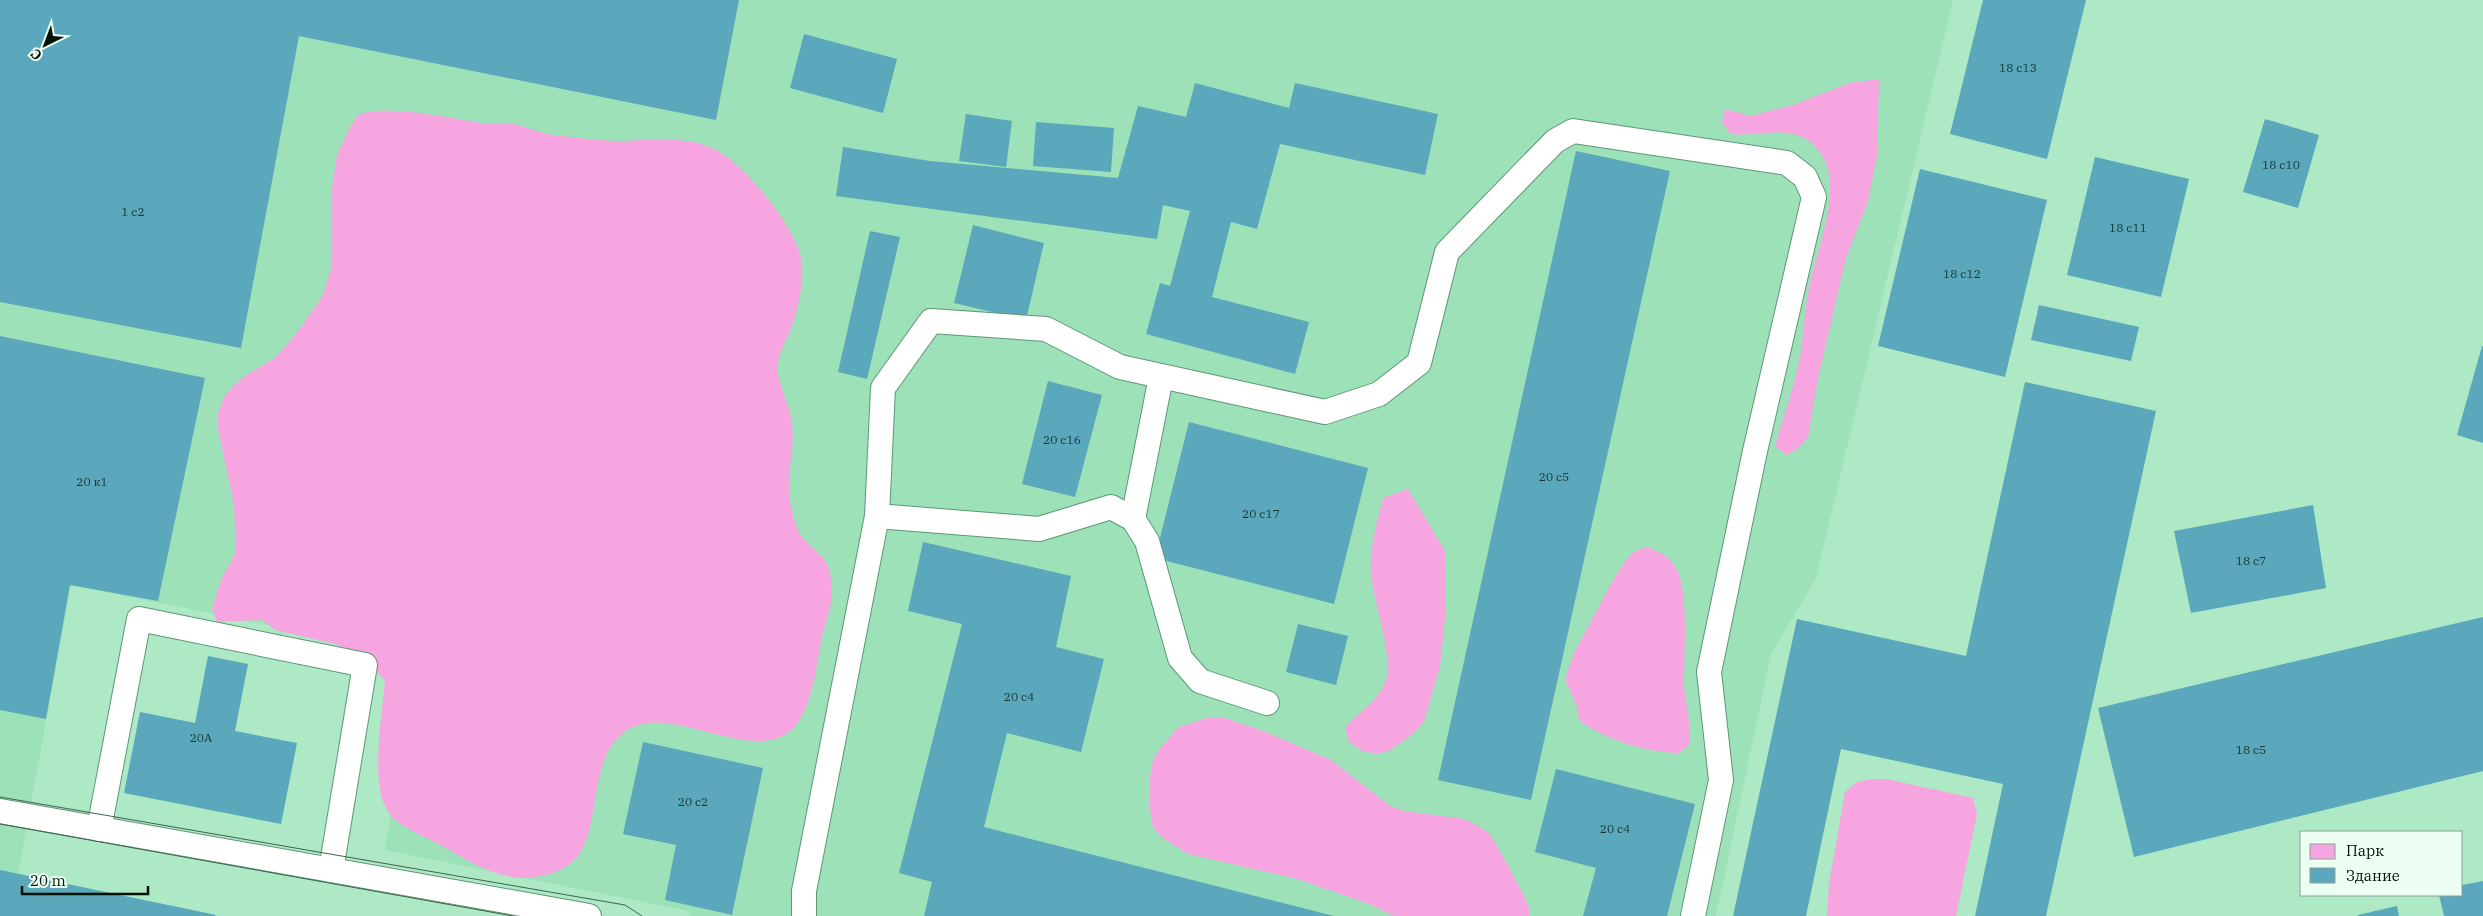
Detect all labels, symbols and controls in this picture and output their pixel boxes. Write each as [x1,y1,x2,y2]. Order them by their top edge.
north arrow [20,20,70,70]
text: С [27,45,46,64]
house number: 18 с13 [1999,60,2037,75]
house number: 18 с10 [2262,157,2300,172]
house number: 1 с2 [121,204,145,219]
house number: 18 с11 [2109,220,2147,235]
house number: 18 с12 [1943,266,1981,281]
house number: 20 с16 [1043,432,1081,447]
house number: 20 с5 [1539,469,1569,484]
house number: 20 к1 [76,474,108,489]
house number: 20 с17 [1242,506,1280,521]
house number: 18 с7 [2236,553,2266,568]
house number: 20 c4 [1004,689,1034,704]
house number: 20А [190,730,213,745]
house number: 18 с5 [2236,742,2266,757]
house number: 20 с2 [678,794,708,809]
house number: 20 c4 [1600,821,1630,836]
legend [2300,831,2463,896]
text: Парк [2346,841,2384,860]
scale bar [22,864,149,896]
text: Здание [2346,866,2400,885]
text: 20 m [30,871,66,890]

